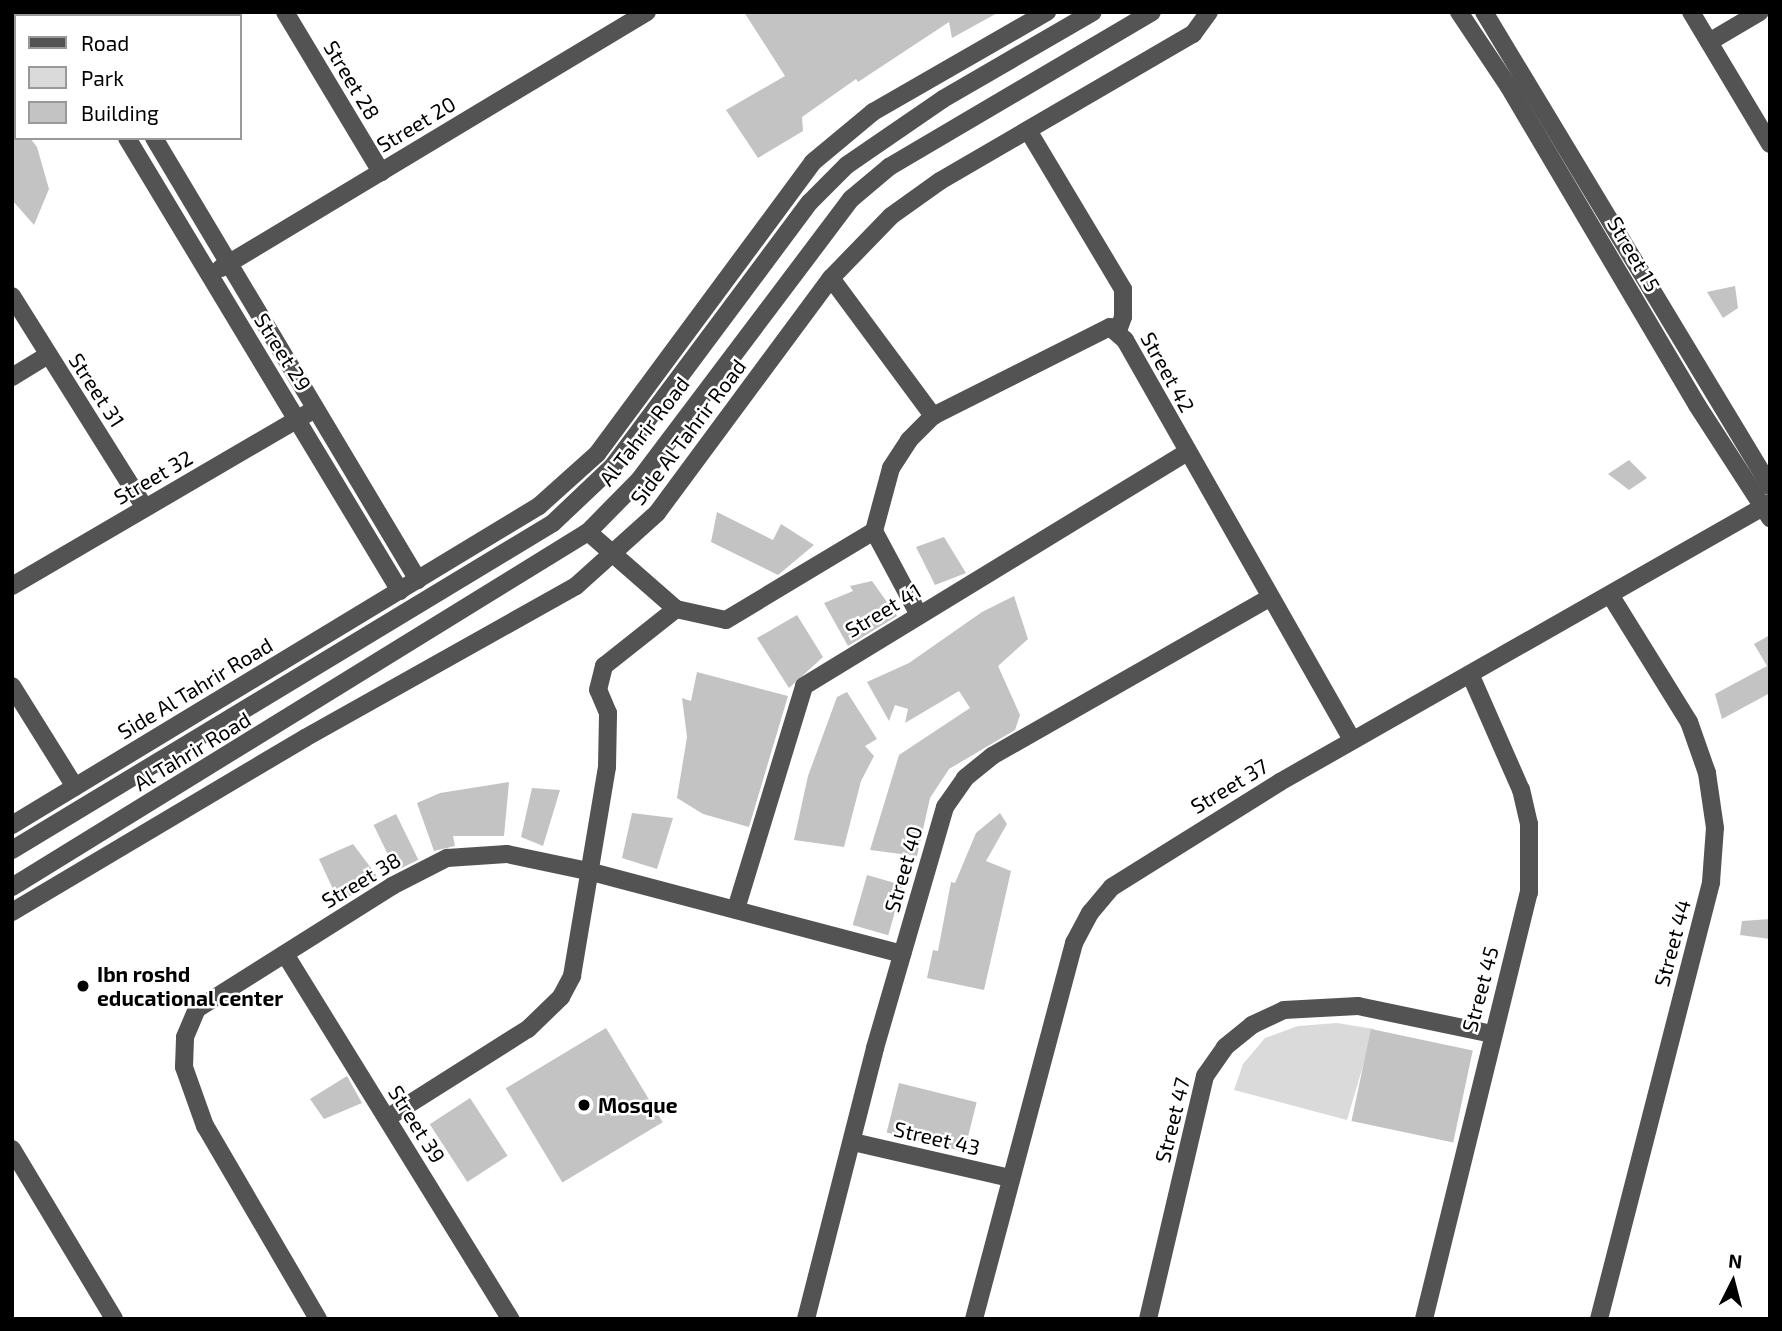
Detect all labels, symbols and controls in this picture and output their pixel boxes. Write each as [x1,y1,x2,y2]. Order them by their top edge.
legend [14,14,242,140]
text: Road [81,30,129,55]
street label: Street 28 [319,36,385,124]
text: Park [81,65,124,90]
street label: Street 20 [372,91,460,157]
text: Building [81,100,159,125]
street label: Street 15 [1602,212,1666,296]
street label: Street 29 [249,308,317,396]
street label: Street 42 [1136,328,1200,416]
street label: Street 31 [64,348,130,432]
street label: Side Al Tahrir Road [624,353,752,511]
street label: Al Tahrir Road [593,371,695,491]
street label: Street 32 [109,444,197,510]
street label: Street 41 [840,577,926,643]
street label: Side Al Tahrir Road [112,631,278,745]
street label: Al Tahrir Road [128,706,256,796]
street label: Street 37 [1186,753,1272,819]
street label: Street 40 [879,823,927,915]
street label: Street 38 [317,847,405,913]
street label: Street 44 [1648,897,1696,989]
street label: Street 45 [1457,944,1503,1034]
place label: Ibn roshd educational center [97,961,284,1011]
marker: Ibn roshd educational center [75,978,91,994]
street label: Street 47 [1149,1075,1195,1165]
street label: Street 39 [383,1081,451,1167]
place label: Mosque [598,1092,678,1118]
marker: Mosque [576,1097,592,1113]
street label: Street 43 [891,1116,983,1160]
north arrow [1698,1247,1768,1317]
text: N [1727,1248,1743,1273]

